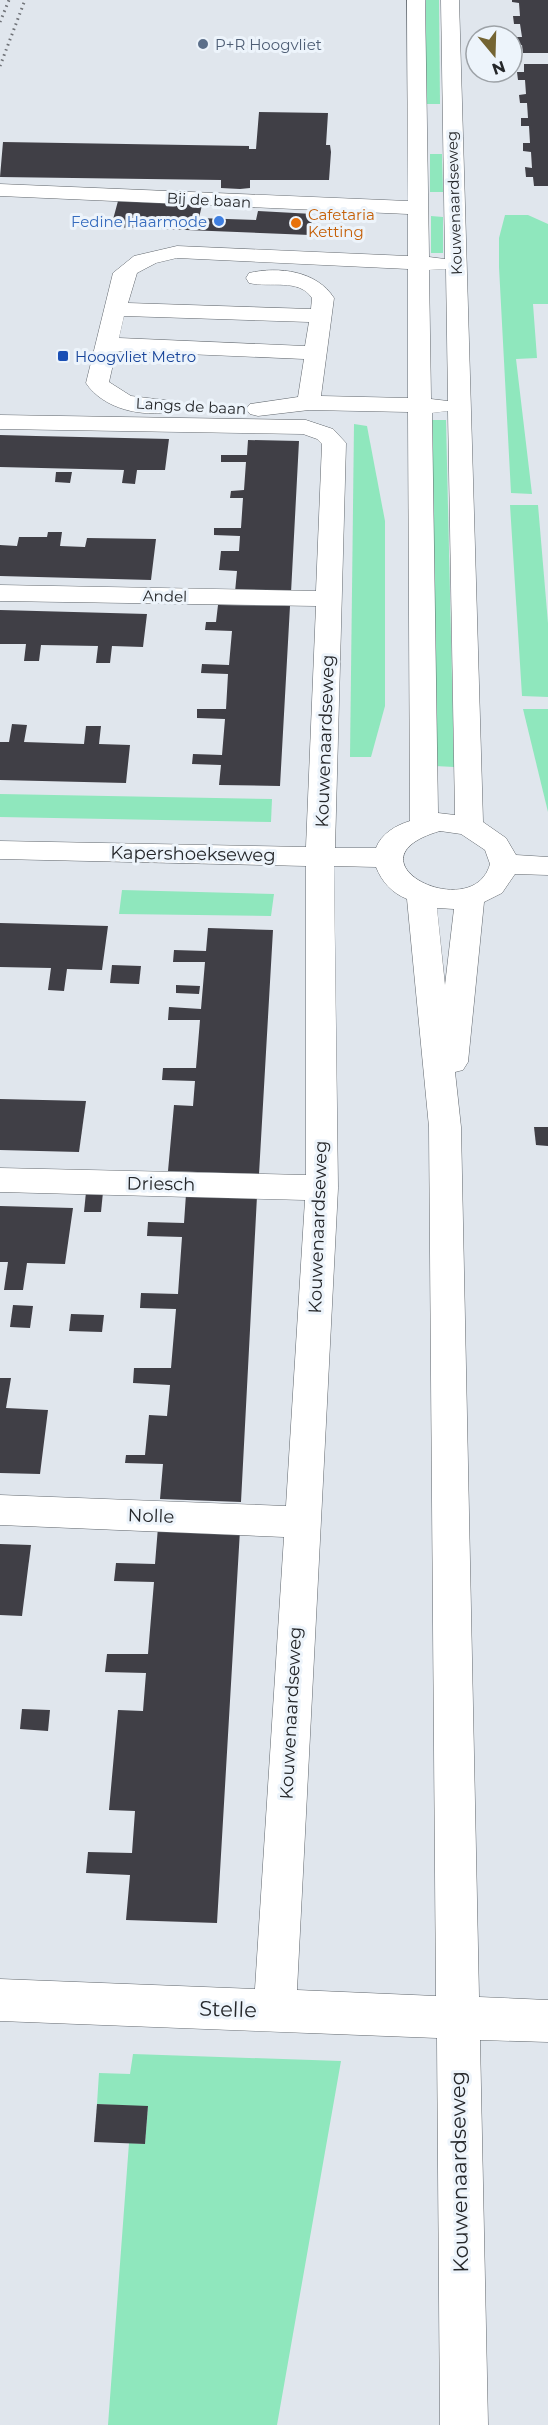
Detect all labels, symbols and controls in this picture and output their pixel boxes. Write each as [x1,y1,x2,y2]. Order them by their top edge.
north arrow [464,24,524,84]
place label: P+R Hoogvliet [215,35,322,54]
marker: P+R Hoogvliet [196,37,210,51]
text: N [490,57,508,79]
street label: Kouwenaardseweg [442,131,466,275]
street label: Bij de baan [166,188,252,212]
place label: Cafetaria Ketting [308,205,375,241]
place label: Fedine Haarmode [71,212,207,231]
marker: Fedine Haarmode [212,214,226,228]
marker: Cafetaria Ketting [289,216,303,230]
place label: Hoogvliet Metro [75,347,196,366]
marker: Hoogvliet Metro [56,349,70,363]
street label: Langs de baan [135,394,247,418]
street label: Andel [143,586,187,606]
street label: Kouwenaardseweg [311,654,339,828]
street label: Kapershoekseweg [110,842,276,866]
street label: Kouwenaardseweg [304,1140,332,1314]
street label: Driesch [127,1172,195,1196]
street label: Nolle [127,1504,175,1528]
street label: Kouwenaardseweg [275,1626,307,1800]
street label: Stelle [199,1996,257,2022]
street label: Kouwenaardseweg [445,2071,473,2273]

